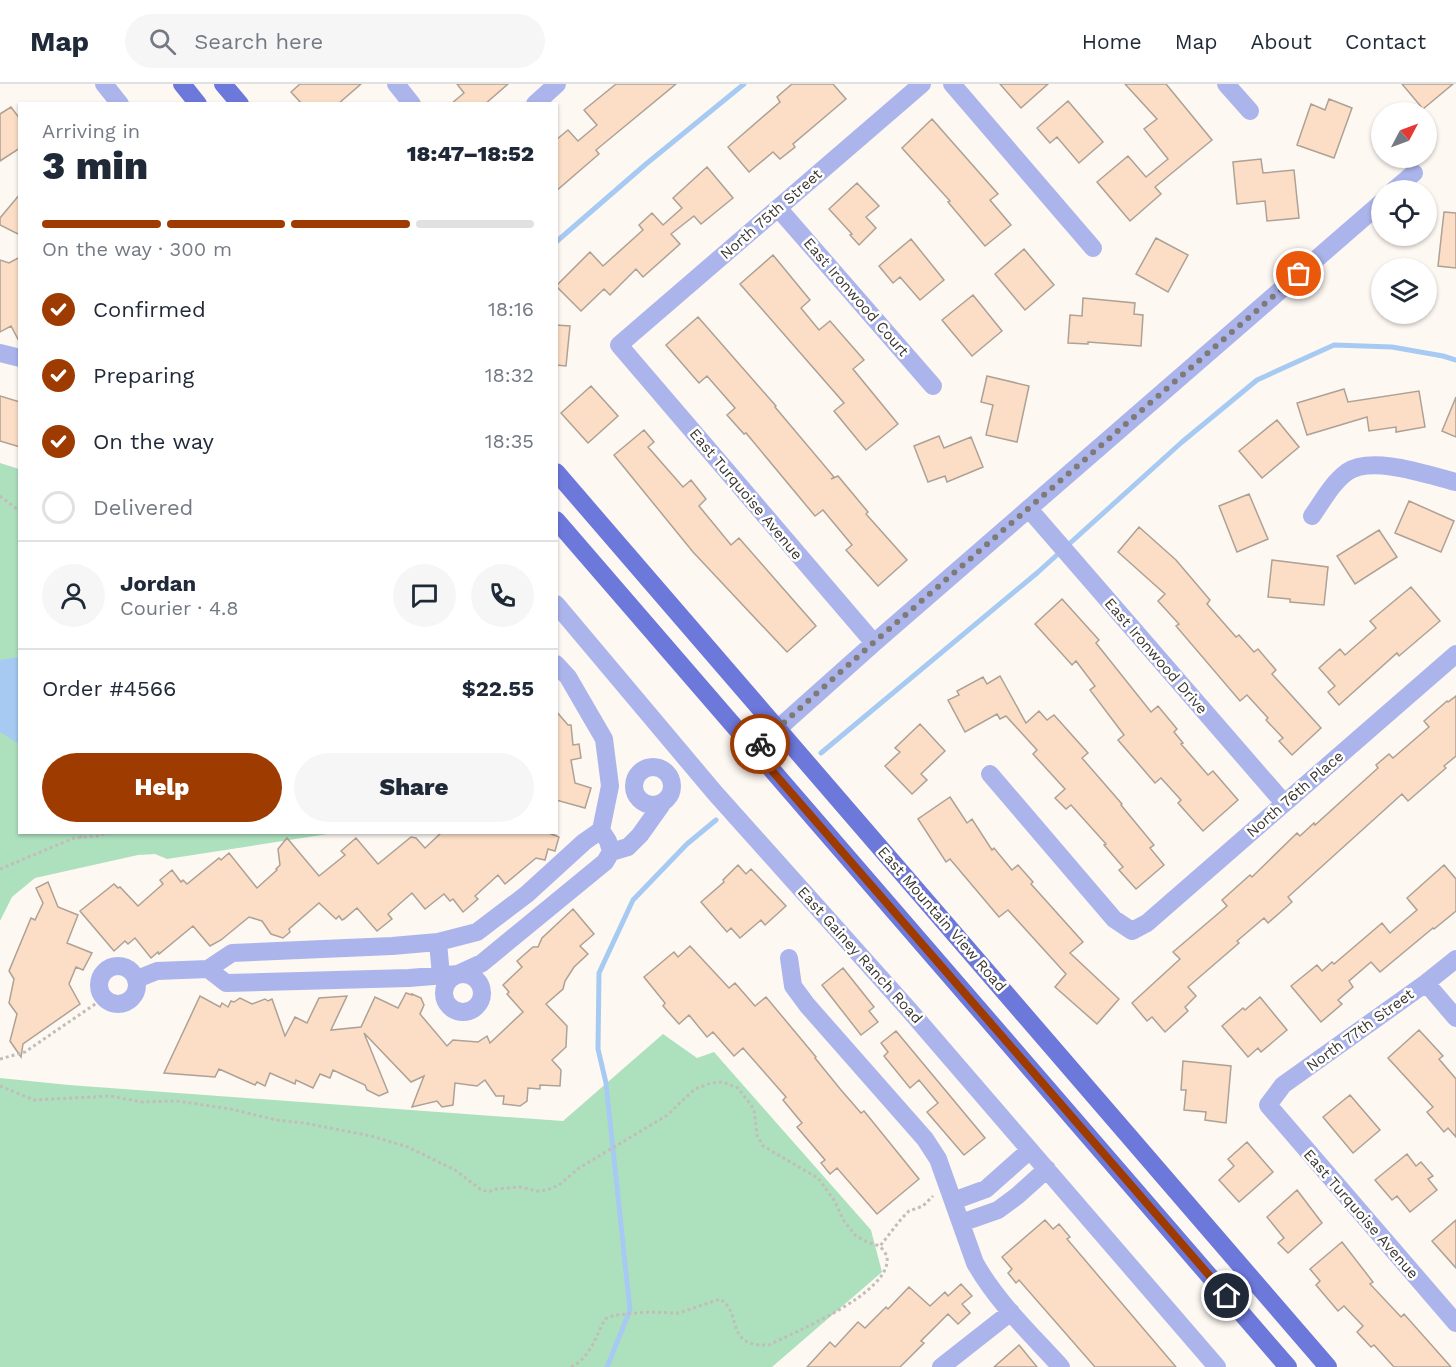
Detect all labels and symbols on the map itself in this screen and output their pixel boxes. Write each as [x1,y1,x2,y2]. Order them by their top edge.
north arrow [1371,102,1437,168]
street label: North 75th Street [717,165,826,263]
street label: East Ironwood Court [800,234,913,360]
pin [1273,248,1324,299]
street label: East Turquoise Avenue [686,425,806,563]
street label: East Ironwood Drive [1101,594,1211,718]
courier [730,714,790,774]
street label: North 76th Place [1243,747,1347,841]
street label: East Mountain View Road [874,843,1010,995]
street label: East Gainey Ranch Road [794,883,926,1027]
street label: North 77th Street [1303,985,1418,1075]
street label: East Turquoise Avenue [1300,1145,1422,1283]
pin [1201,1270,1252,1321]

